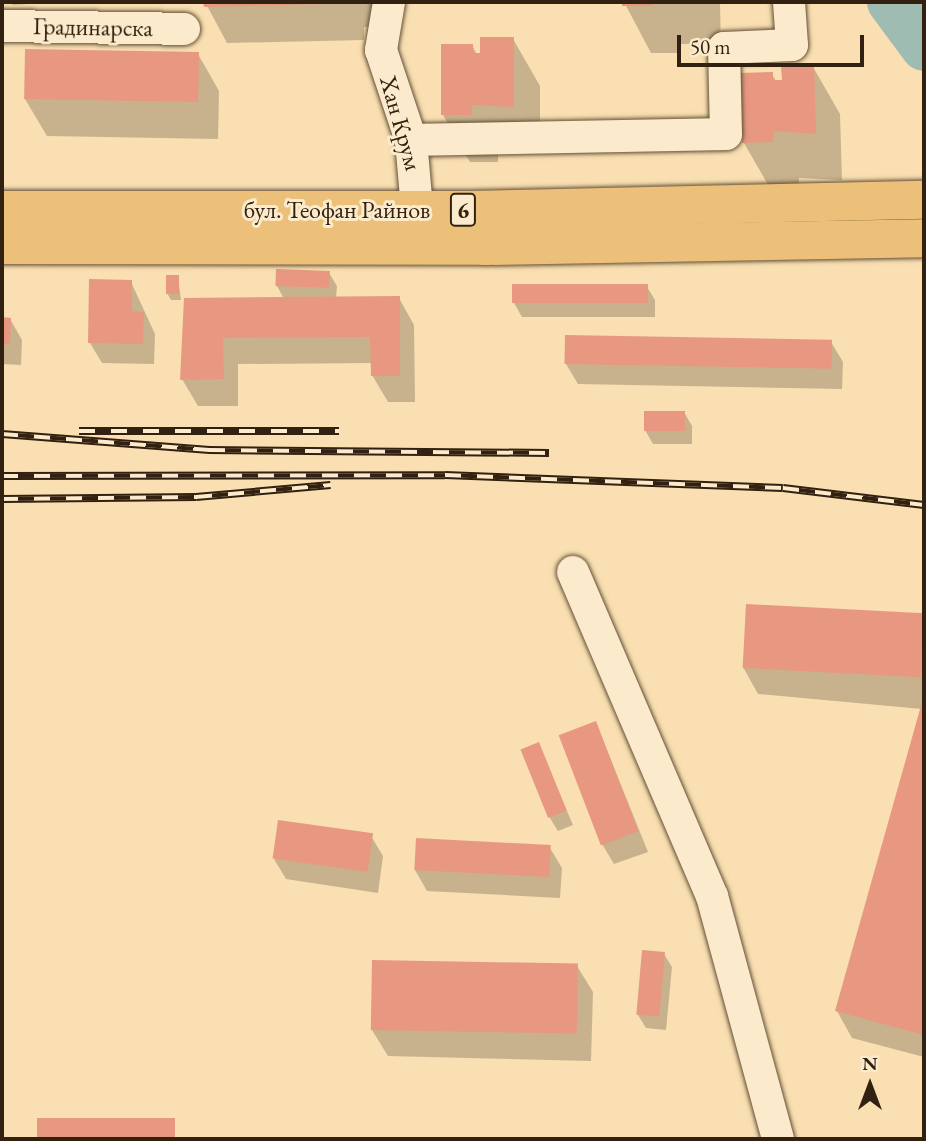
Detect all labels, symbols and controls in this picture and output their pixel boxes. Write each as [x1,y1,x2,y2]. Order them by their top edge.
street label: Градинарска [33,12,153,42]
scale bar [681,21,868,65]
text: 50 m [690,33,731,60]
street label: Хан Крум [374,72,428,174]
road number: 6 [449,190,477,230]
street label: бул. Теофан Райнов [244,196,430,224]
north arrow [835,1050,905,1120]
text: N [862,1051,878,1076]

